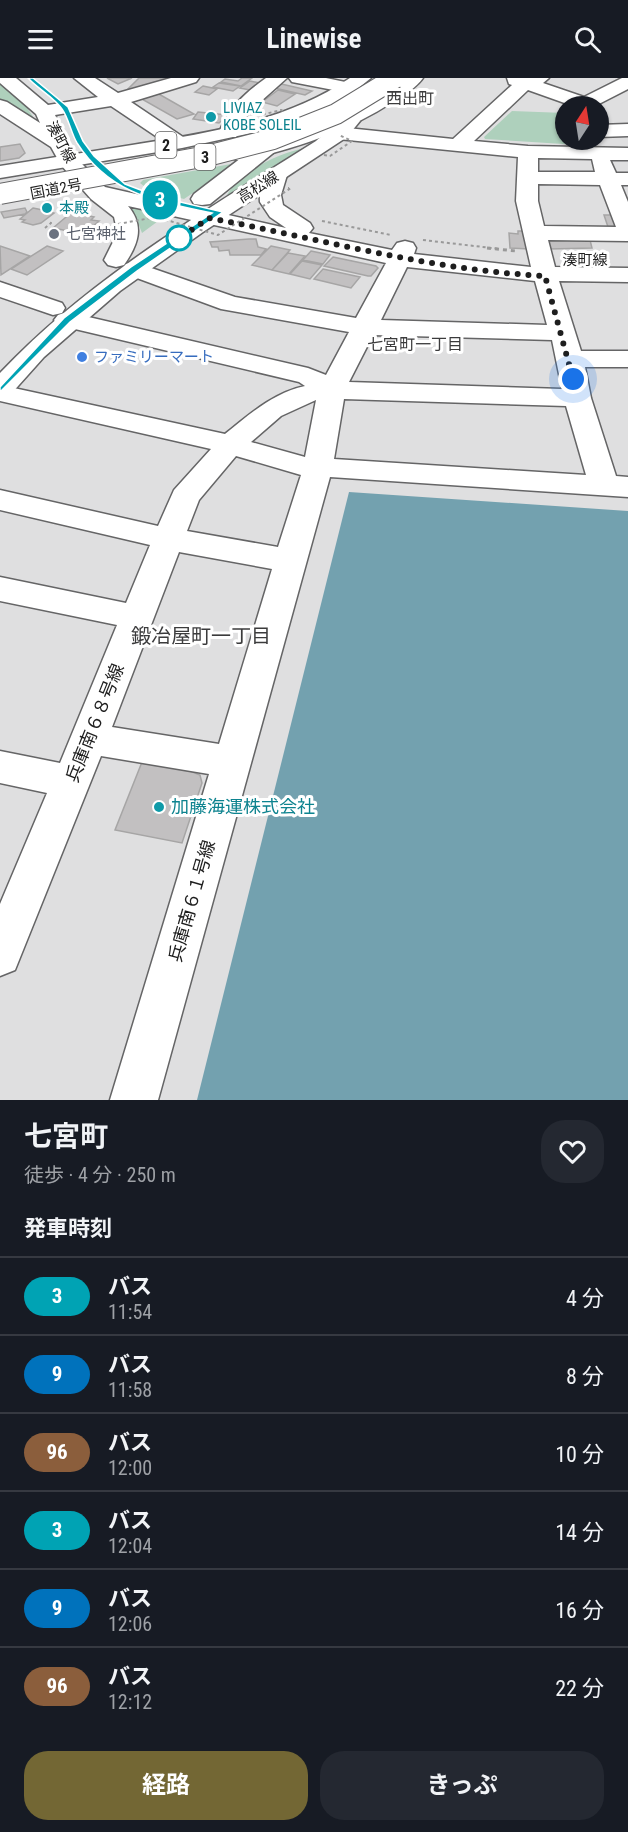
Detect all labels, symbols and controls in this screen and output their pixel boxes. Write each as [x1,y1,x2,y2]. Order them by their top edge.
icon: menu [24,23,57,56]
text: Linewise [266,23,362,55]
icon: search [571,23,604,56]
district label: 西出町 [386,89,434,108]
north arrow [555,96,609,150]
map controls [555,96,609,150]
place label: LIVIAZ KOBE SOLEIL [223,99,301,134]
marker: LIVIAZ KOBE SOLEIL [204,110,218,124]
street label: 湊町線 [42,118,80,166]
road number: 2 [156,132,176,158]
road number: 3 [194,144,216,170]
street label: 高松線 [234,167,282,207]
street label: 国道2号 [29,175,83,203]
line badge: 3 [140,180,180,220]
text: 3 [155,188,165,212]
place label: 本殿 [59,199,89,217]
marker: 本殿 [40,201,54,215]
place label: 七宮神社 [66,225,126,243]
unlabelled marker [166,225,192,251]
marker: 七宮神社 [47,227,61,241]
street label: 湊町線 [562,251,608,269]
district label: 七宮町一丁目 [367,335,463,354]
place label: ファミリーマート [94,348,214,366]
marker: ファミリーマート [75,350,89,364]
your location [558,364,588,394]
district label: 鍛冶屋町一丁目 [131,624,271,648]
street label: 兵庫南６８号線 [61,660,128,785]
place label: 加藤海運株式会社 [171,796,315,817]
marker: 加藤海運株式会社 [152,800,166,814]
street label: 兵庫南６１号線 [164,837,219,964]
text: 七宮町 [24,1120,108,1153]
button: heart [541,1120,604,1183]
text: 徒歩 · 4 分 · 250 m [24,1163,176,1187]
text: 発車時刻 [24,1216,112,1241]
text: バス [108,1274,152,1299]
text: 3 [52,1284,62,1308]
text: 4 分 [566,1286,604,1311]
text: 11:54 [108,1300,152,1324]
text: バス [108,1352,152,1377]
text: 9 [52,1362,62,1386]
text: 8 分 [566,1364,604,1389]
text: 11:58 [108,1378,152,1402]
text: バス [108,1430,152,1455]
text: 96 [46,1440,68,1464]
text: 10 分 [555,1442,604,1467]
text: 12:00 [108,1456,152,1480]
text: バス [108,1508,152,1533]
text: 3 [52,1518,62,1542]
text: 14 分 [555,1520,604,1545]
text: 12:04 [108,1534,152,1558]
text: バス [108,1586,152,1611]
text: 9 [52,1596,62,1620]
text: 16 分 [555,1598,604,1623]
text: 12:06 [108,1612,152,1636]
text: バス [108,1664,152,1689]
text: 96 [46,1674,68,1698]
text: 22 分 [555,1676,604,1701]
text: 12:12 [108,1690,152,1714]
button: 経路 [24,1751,308,1820]
button: きっぷ [320,1751,604,1820]

